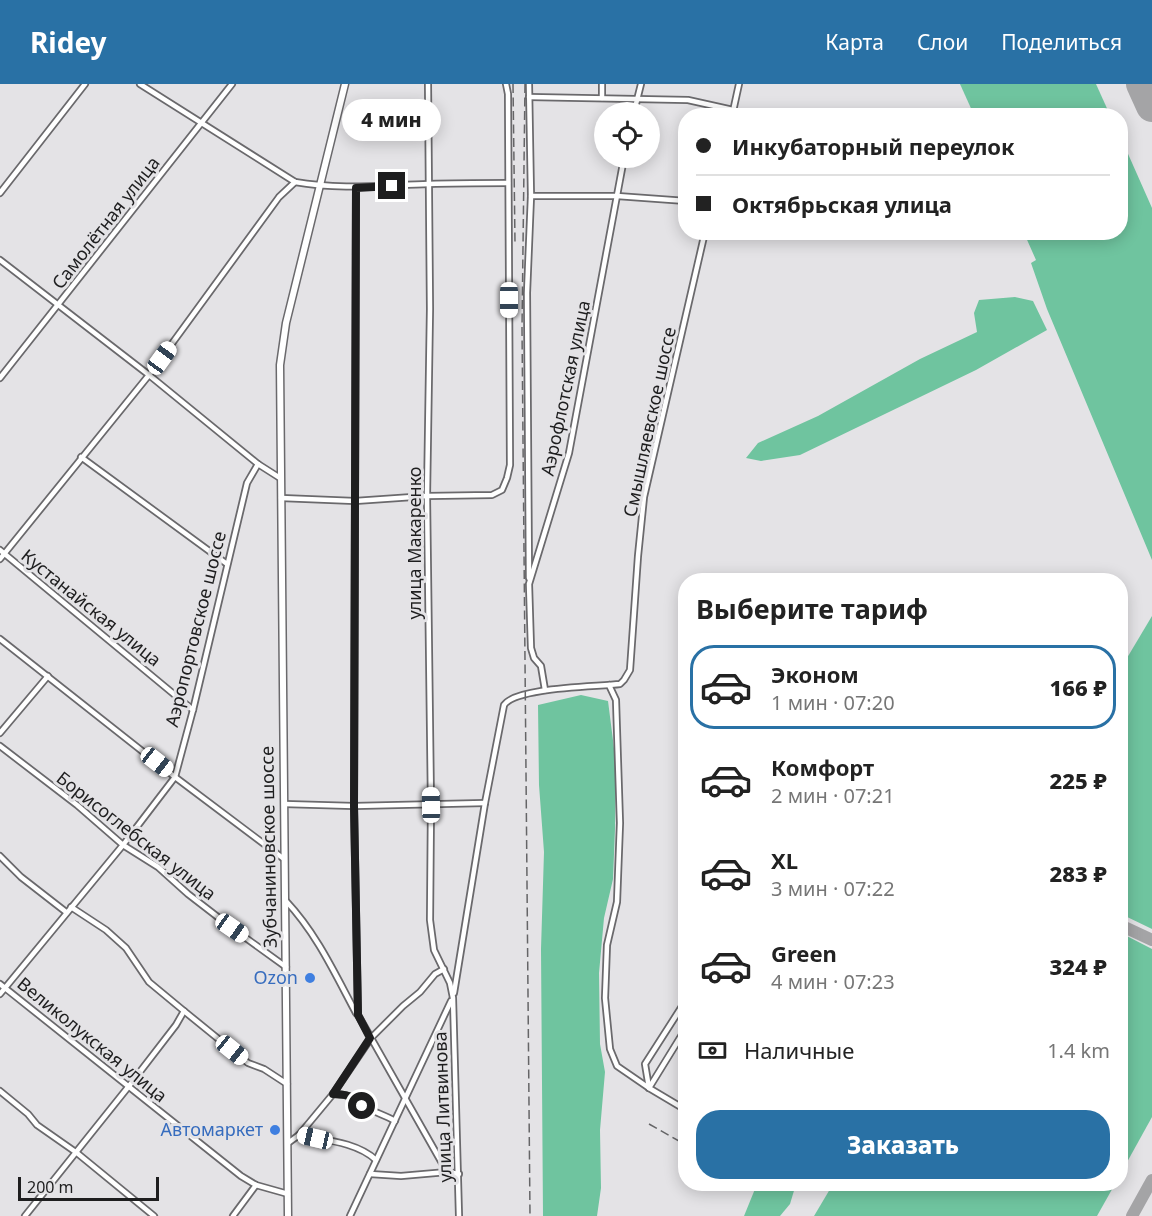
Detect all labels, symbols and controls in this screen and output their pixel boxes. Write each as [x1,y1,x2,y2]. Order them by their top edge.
text: Ridey [30,23,107,61]
text: Карта [825,28,884,56]
text: Слои [917,28,968,56]
text: Поделиться [1001,28,1122,56]
callout: 4 мин [342,99,442,141]
map controls [594,102,660,168]
button: locate [594,102,660,168]
text: 4 мин [361,106,422,133]
text: Инкубаторный переулок [732,131,1015,161]
street label: Самолётная улица [46,151,164,294]
route end [378,172,405,199]
text: Октябрьская улица [732,189,952,219]
car [500,282,518,318]
street label: Аэрофлотская улица [535,298,595,478]
street label: Смышляевское шоссе [617,325,681,519]
car [144,338,180,378]
street label: улица Макаренко [402,466,426,620]
street label: Аэропортовское шоссе [159,528,231,729]
street label: Кустанайская улица [17,543,167,671]
text: Выберите тариф [696,590,928,627]
text: Эконом [771,659,859,689]
icon: car [699,660,753,714]
text: 166 ₽ [1050,672,1107,702]
text: 1 мин · 07:20 [771,689,895,716]
car [137,744,177,780]
street label: Зубчаниновское шоссе [254,746,282,948]
text: Комфорт [771,752,874,782]
icon: car [699,753,753,807]
street label: Борисоглебская улица [52,765,221,905]
text: 225 ₽ [1050,765,1107,795]
text: 2 мин · 07:21 [771,782,895,809]
car [422,787,440,823]
text: XL [771,845,798,875]
icon: car [699,846,753,900]
text: 283 ₽ [1050,858,1107,888]
text: 3 мин · 07:22 [771,875,895,902]
car [212,910,252,946]
text: Green [771,938,837,968]
icon: car [699,939,753,993]
text: 324 ₽ [1050,951,1107,981]
place label: Ozon [253,965,298,989]
text: 4 мин · 07:23 [771,968,895,995]
street label: Великолукская улица [13,971,173,1107]
marker: Ozon [303,971,317,985]
street label: улица Литвинова [427,1031,457,1183]
car [212,1032,252,1068]
icon: cash [696,1034,729,1067]
text: Наличные [744,1035,854,1065]
text: 1.4 km [1047,1037,1110,1064]
route start [348,1092,375,1119]
button: Заказать [696,1110,1110,1179]
place label: Автомаркет [161,1117,264,1141]
marker: Автомаркет [268,1123,282,1137]
car [295,1125,335,1151]
scale bar [18,1174,159,1202]
text: 200 m [27,1176,74,1198]

